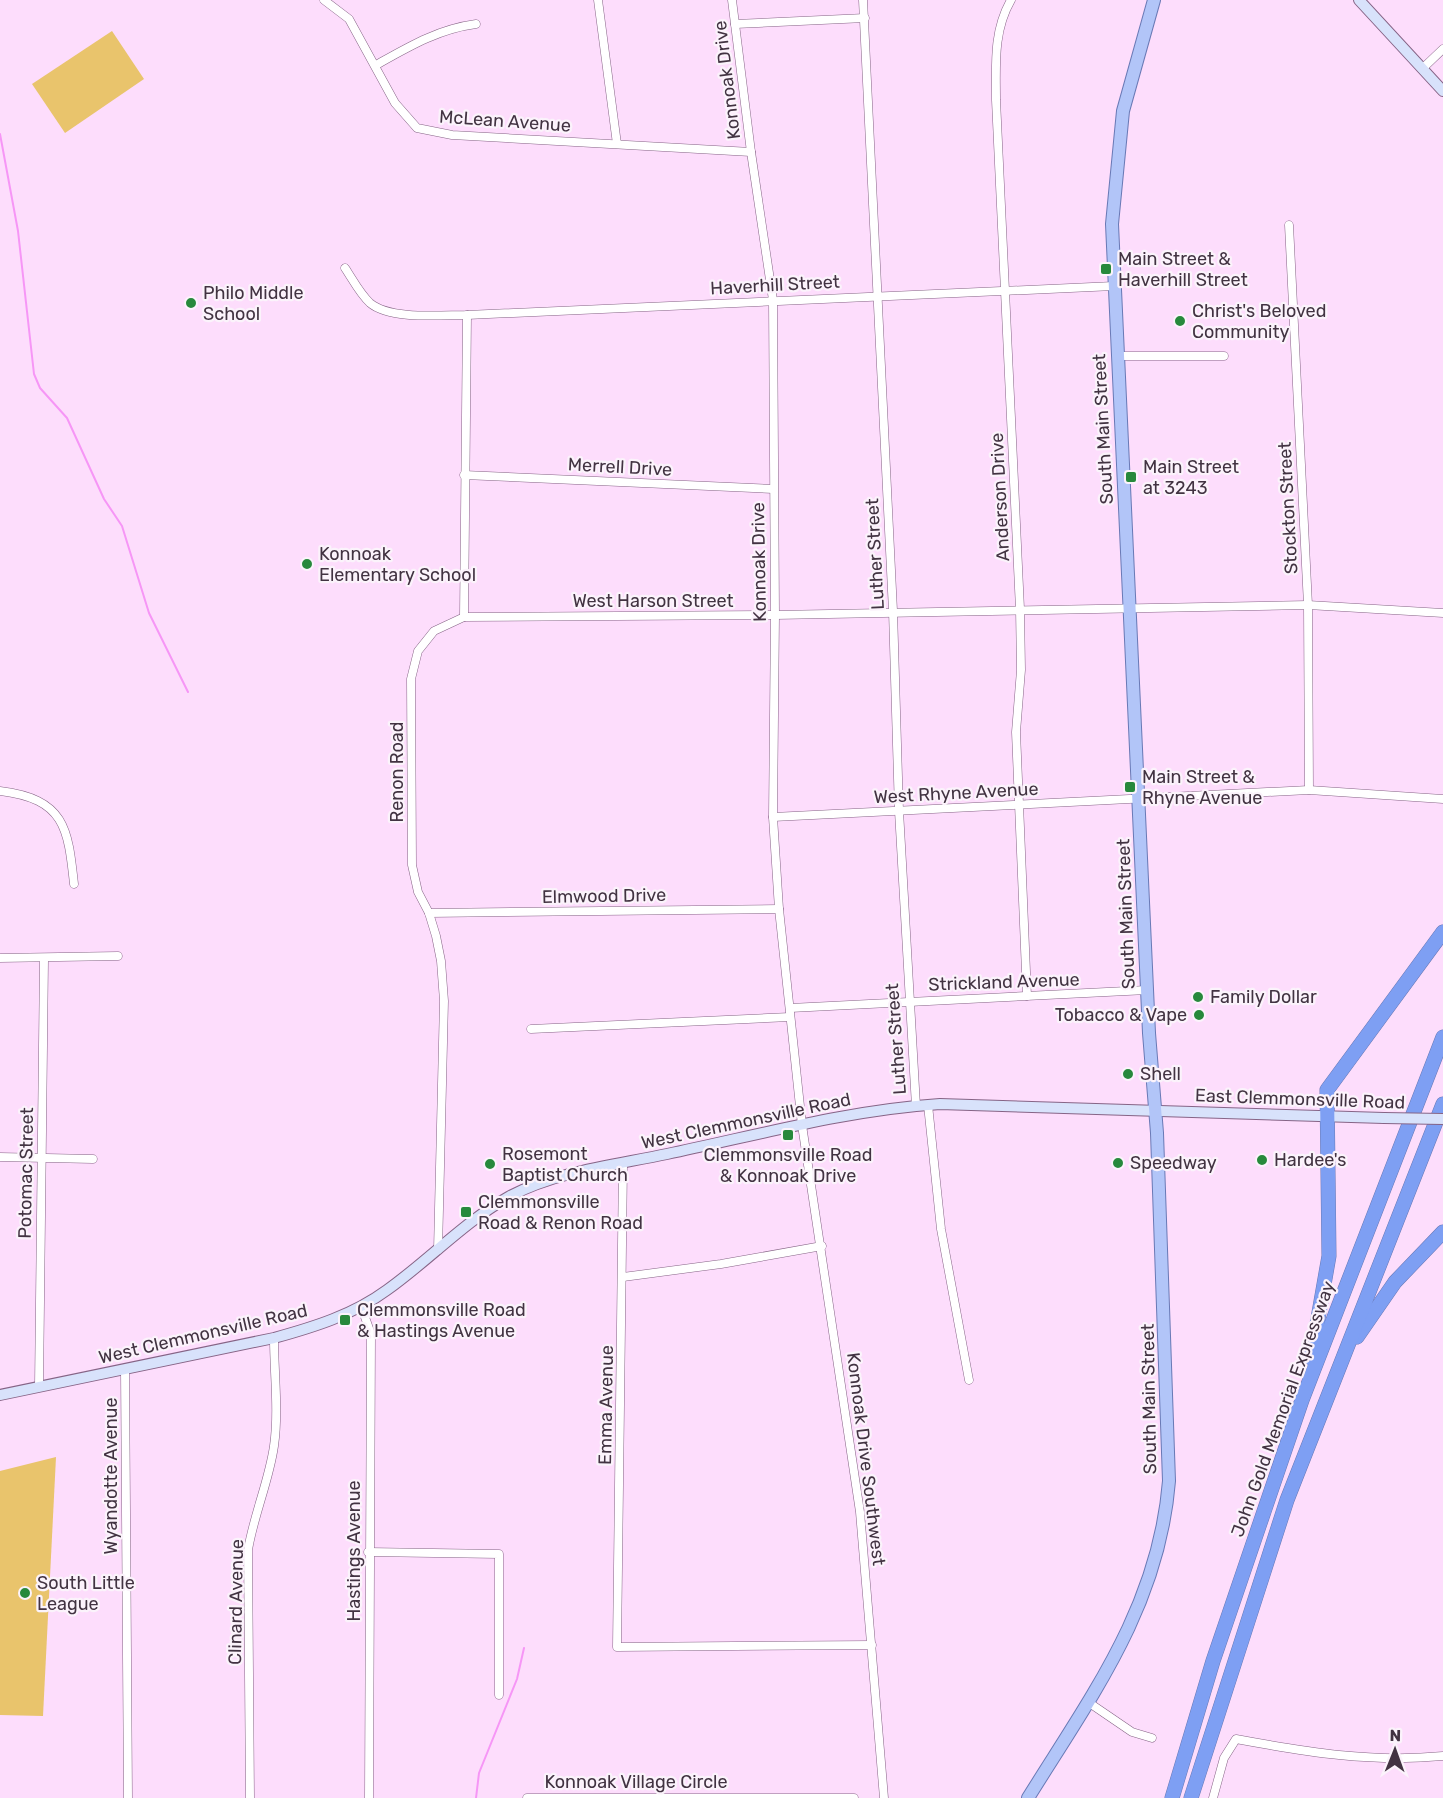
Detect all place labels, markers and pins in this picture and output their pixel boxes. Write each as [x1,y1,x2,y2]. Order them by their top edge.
place label: Main Street & Haverhill Street [1118,248,1248,291]
marker: Main Street & Haverhill Street [1099,262,1113,276]
place label: Philo Middle School [203,282,304,325]
marker: Philo Middle School [184,296,198,310]
place label: Christ's Beloved Community [1192,300,1326,343]
marker: Christ's Beloved Community [1173,314,1187,328]
place label: Main Street at 3243 [1143,456,1239,499]
marker: Main Street at 3243 [1124,470,1138,484]
place label: Konnoak Elementary School [319,543,476,586]
marker: Konnoak Elementary School [300,557,314,571]
place label: Main Street & Rhyne Avenue [1142,766,1262,809]
marker: Main Street & Rhyne Avenue [1123,780,1137,794]
place label: Family Dollar [1210,986,1317,1008]
marker: Family Dollar [1191,990,1205,1004]
place label: Tobacco & Vape [1055,1004,1187,1026]
marker: Tobacco & Vape [1192,1008,1206,1022]
place label: Shell [1140,1063,1181,1085]
marker: Shell [1121,1067,1135,1081]
marker: Clemmonsville Road & Konnoak Drive [781,1128,795,1142]
place label: Rosemont Baptist Church [502,1143,628,1186]
place label: Clemmonsville Road & Konnoak Drive [704,1144,872,1187]
place label: Hardee's [1274,1149,1347,1171]
place label: Speedway [1130,1152,1217,1174]
marker: Hardee's [1255,1153,1269,1167]
marker: Speedway [1111,1156,1125,1170]
marker: Rosemont Baptist Church [483,1157,497,1171]
place label: Clemmonsville Road & Renon Road [478,1191,643,1234]
marker: Clemmonsville Road & Renon Road [459,1205,473,1219]
place label: Clemmonsville Road & Hastings Avenue [357,1299,526,1342]
marker: Clemmonsville Road & Hastings Avenue [338,1313,352,1327]
place label: South Little League [37,1572,135,1615]
marker: South Little League [18,1586,32,1600]

